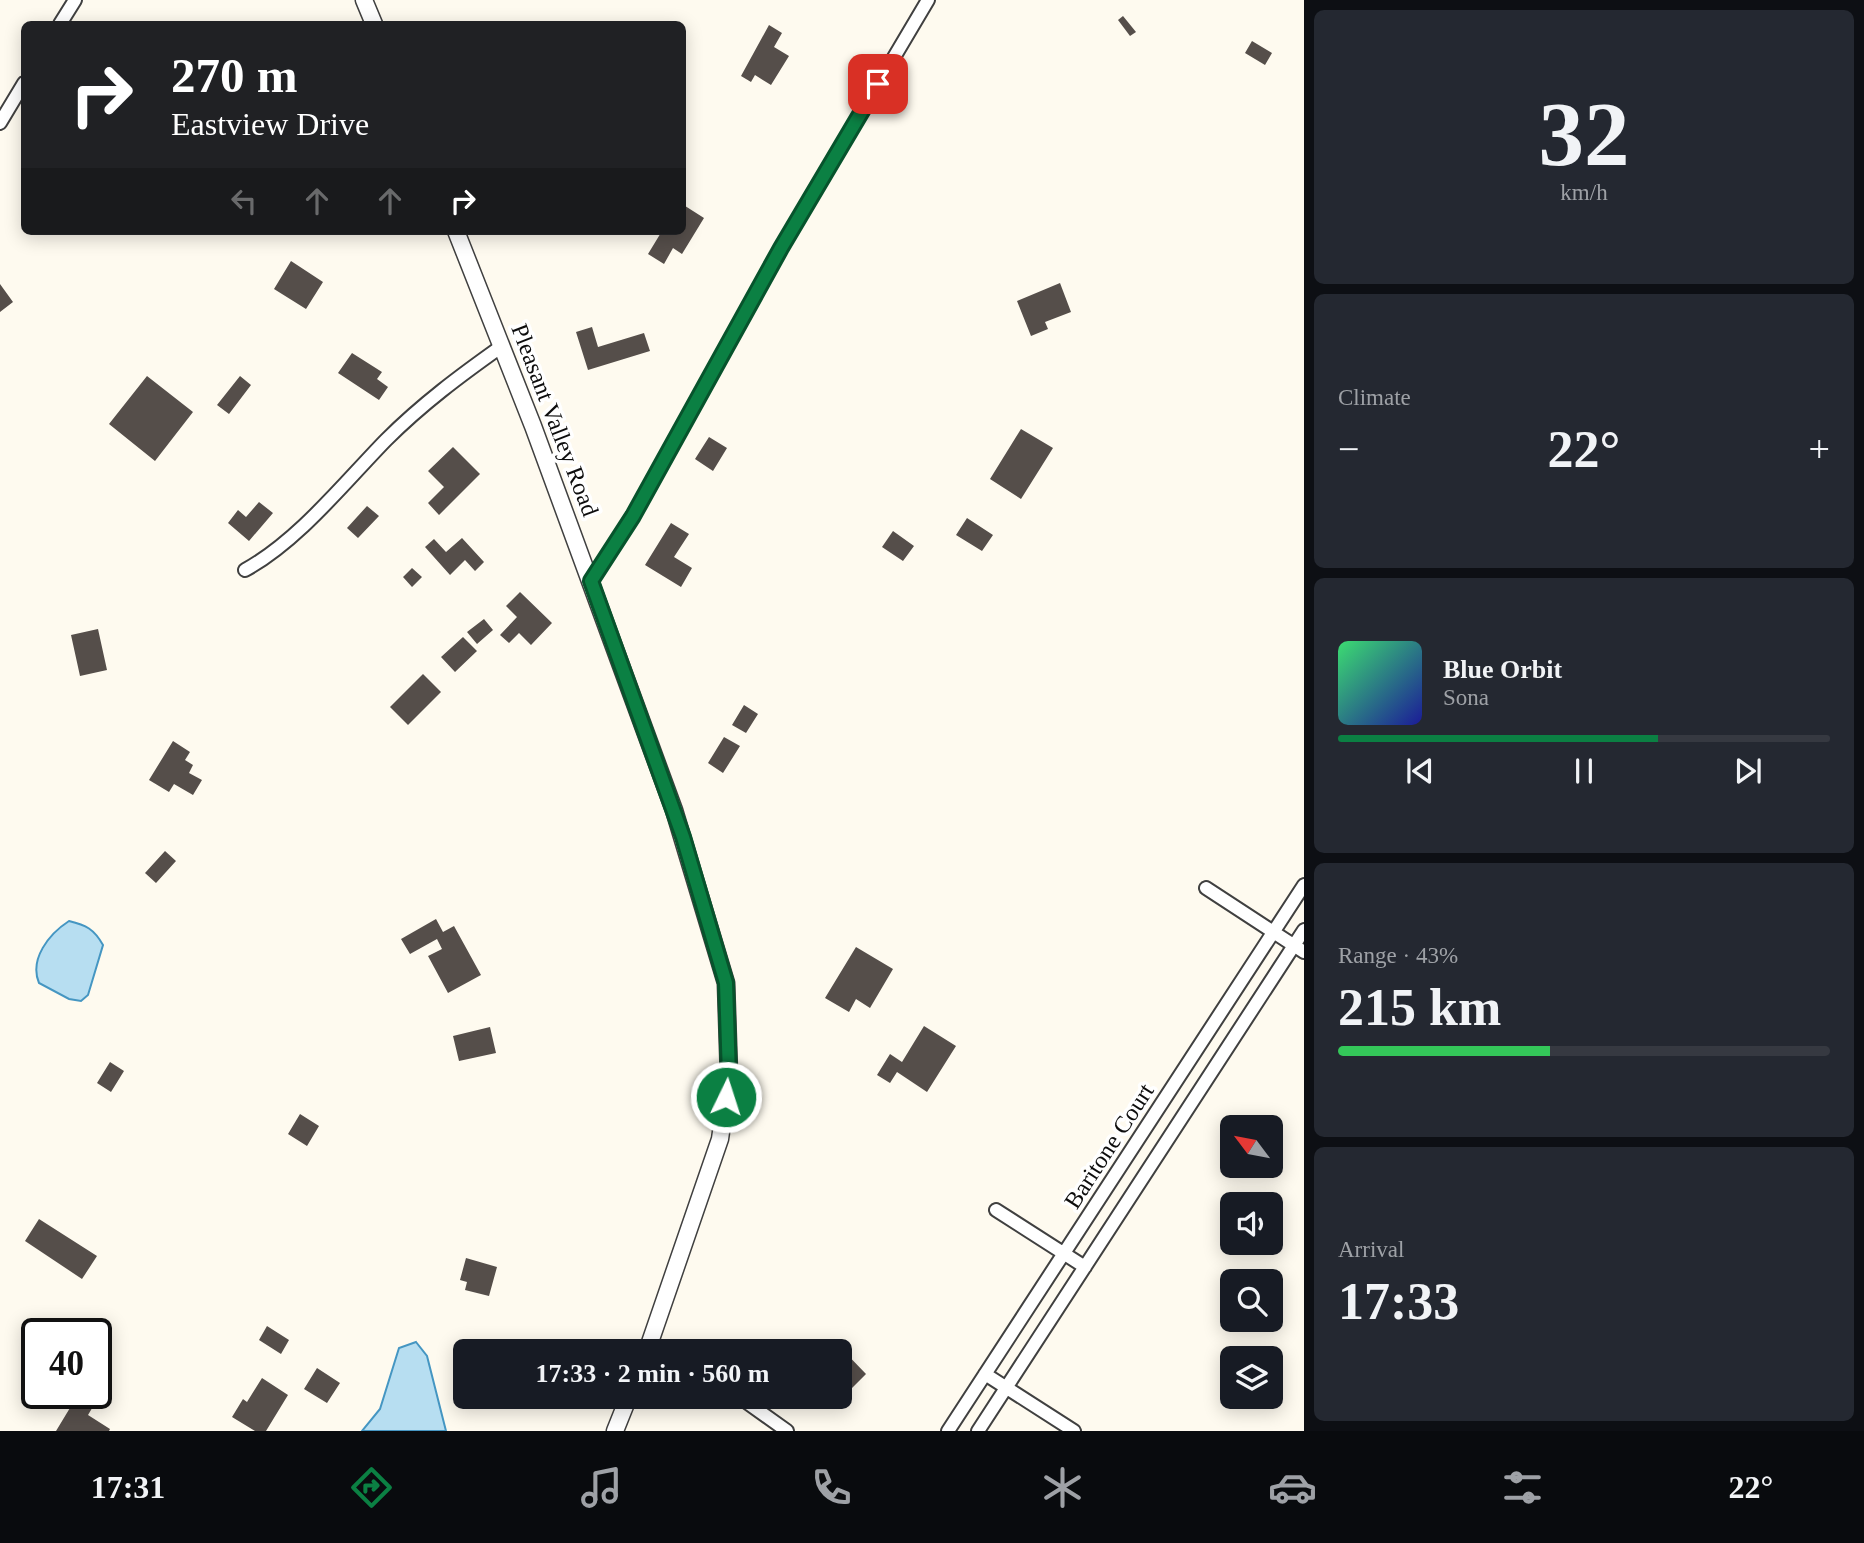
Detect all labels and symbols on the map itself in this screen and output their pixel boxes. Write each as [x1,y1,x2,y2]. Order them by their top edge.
pin [848,54,908,114]
street label: Pleasant Valley Road [506,320,604,520]
position arrow [689,1060,763,1134]
street label: Baritone Court [1059,1079,1159,1213]
north arrow [1220,1115,1283,1178]
speed limit sign: 40 [21,1318,112,1409]

